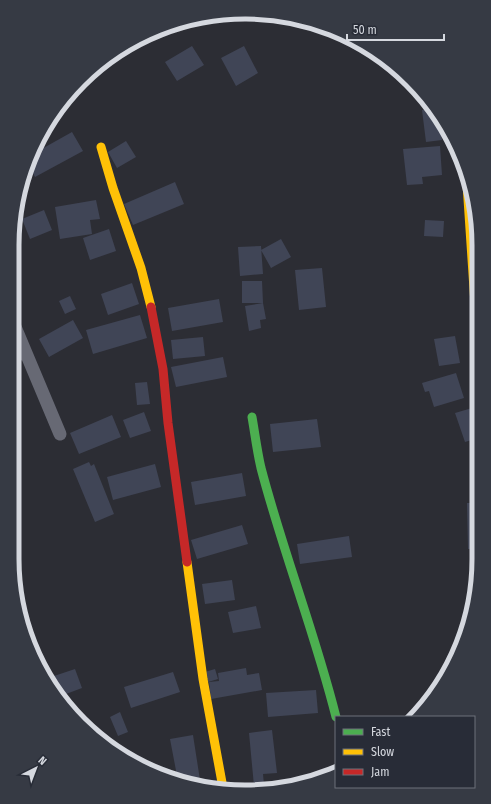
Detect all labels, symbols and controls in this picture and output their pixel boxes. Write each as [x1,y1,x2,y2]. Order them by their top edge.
scale bar [347,16,444,42]
text: 50 m [353,23,377,37]
legend [335,716,475,788]
text: Fast [371,725,390,739]
text: Slow [371,745,394,759]
north arrow [16,748,56,788]
text: N [36,754,49,768]
text: Jam [371,765,389,779]

